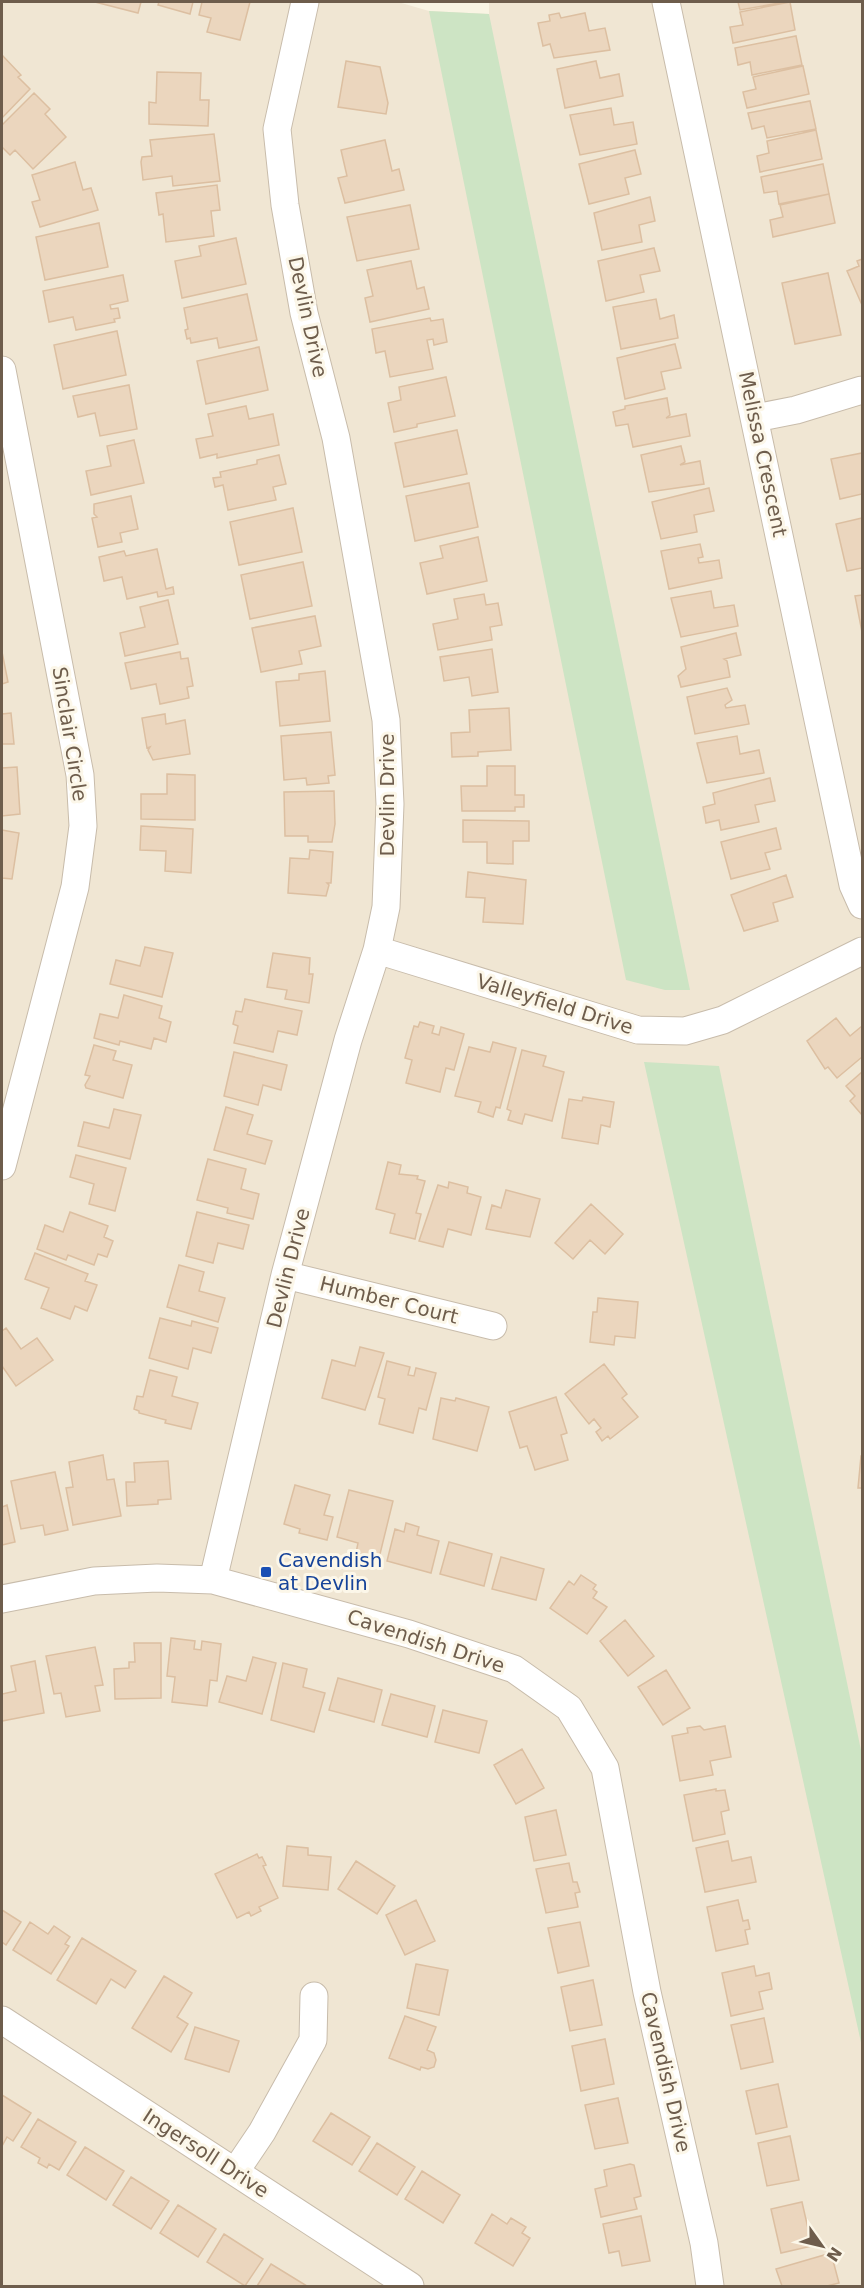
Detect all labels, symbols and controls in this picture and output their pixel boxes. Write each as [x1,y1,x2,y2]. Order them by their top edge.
street label: Devlin Drive [283,254,333,380]
street label: Melissa Crescent [734,369,792,539]
street label: Sinclair Circle [48,665,92,803]
street label: Devlin Drive [375,733,399,857]
street label: Valleyfield Drive [474,969,636,1039]
street label: Devlin Drive [261,1205,315,1331]
street label: Humber Court [317,1271,461,1329]
place label: Cavendish at Devlin [278,1548,382,1595]
marker: Cavendish at Devlin [259,1565,273,1579]
street label: Cavendish Drive [344,1604,508,1678]
street label: Cavendish Drive [636,1989,696,2155]
street label: Ingersoll Drive [139,2103,273,2203]
north arrow [792,2216,852,2276]
text: N [822,2243,846,2265]

